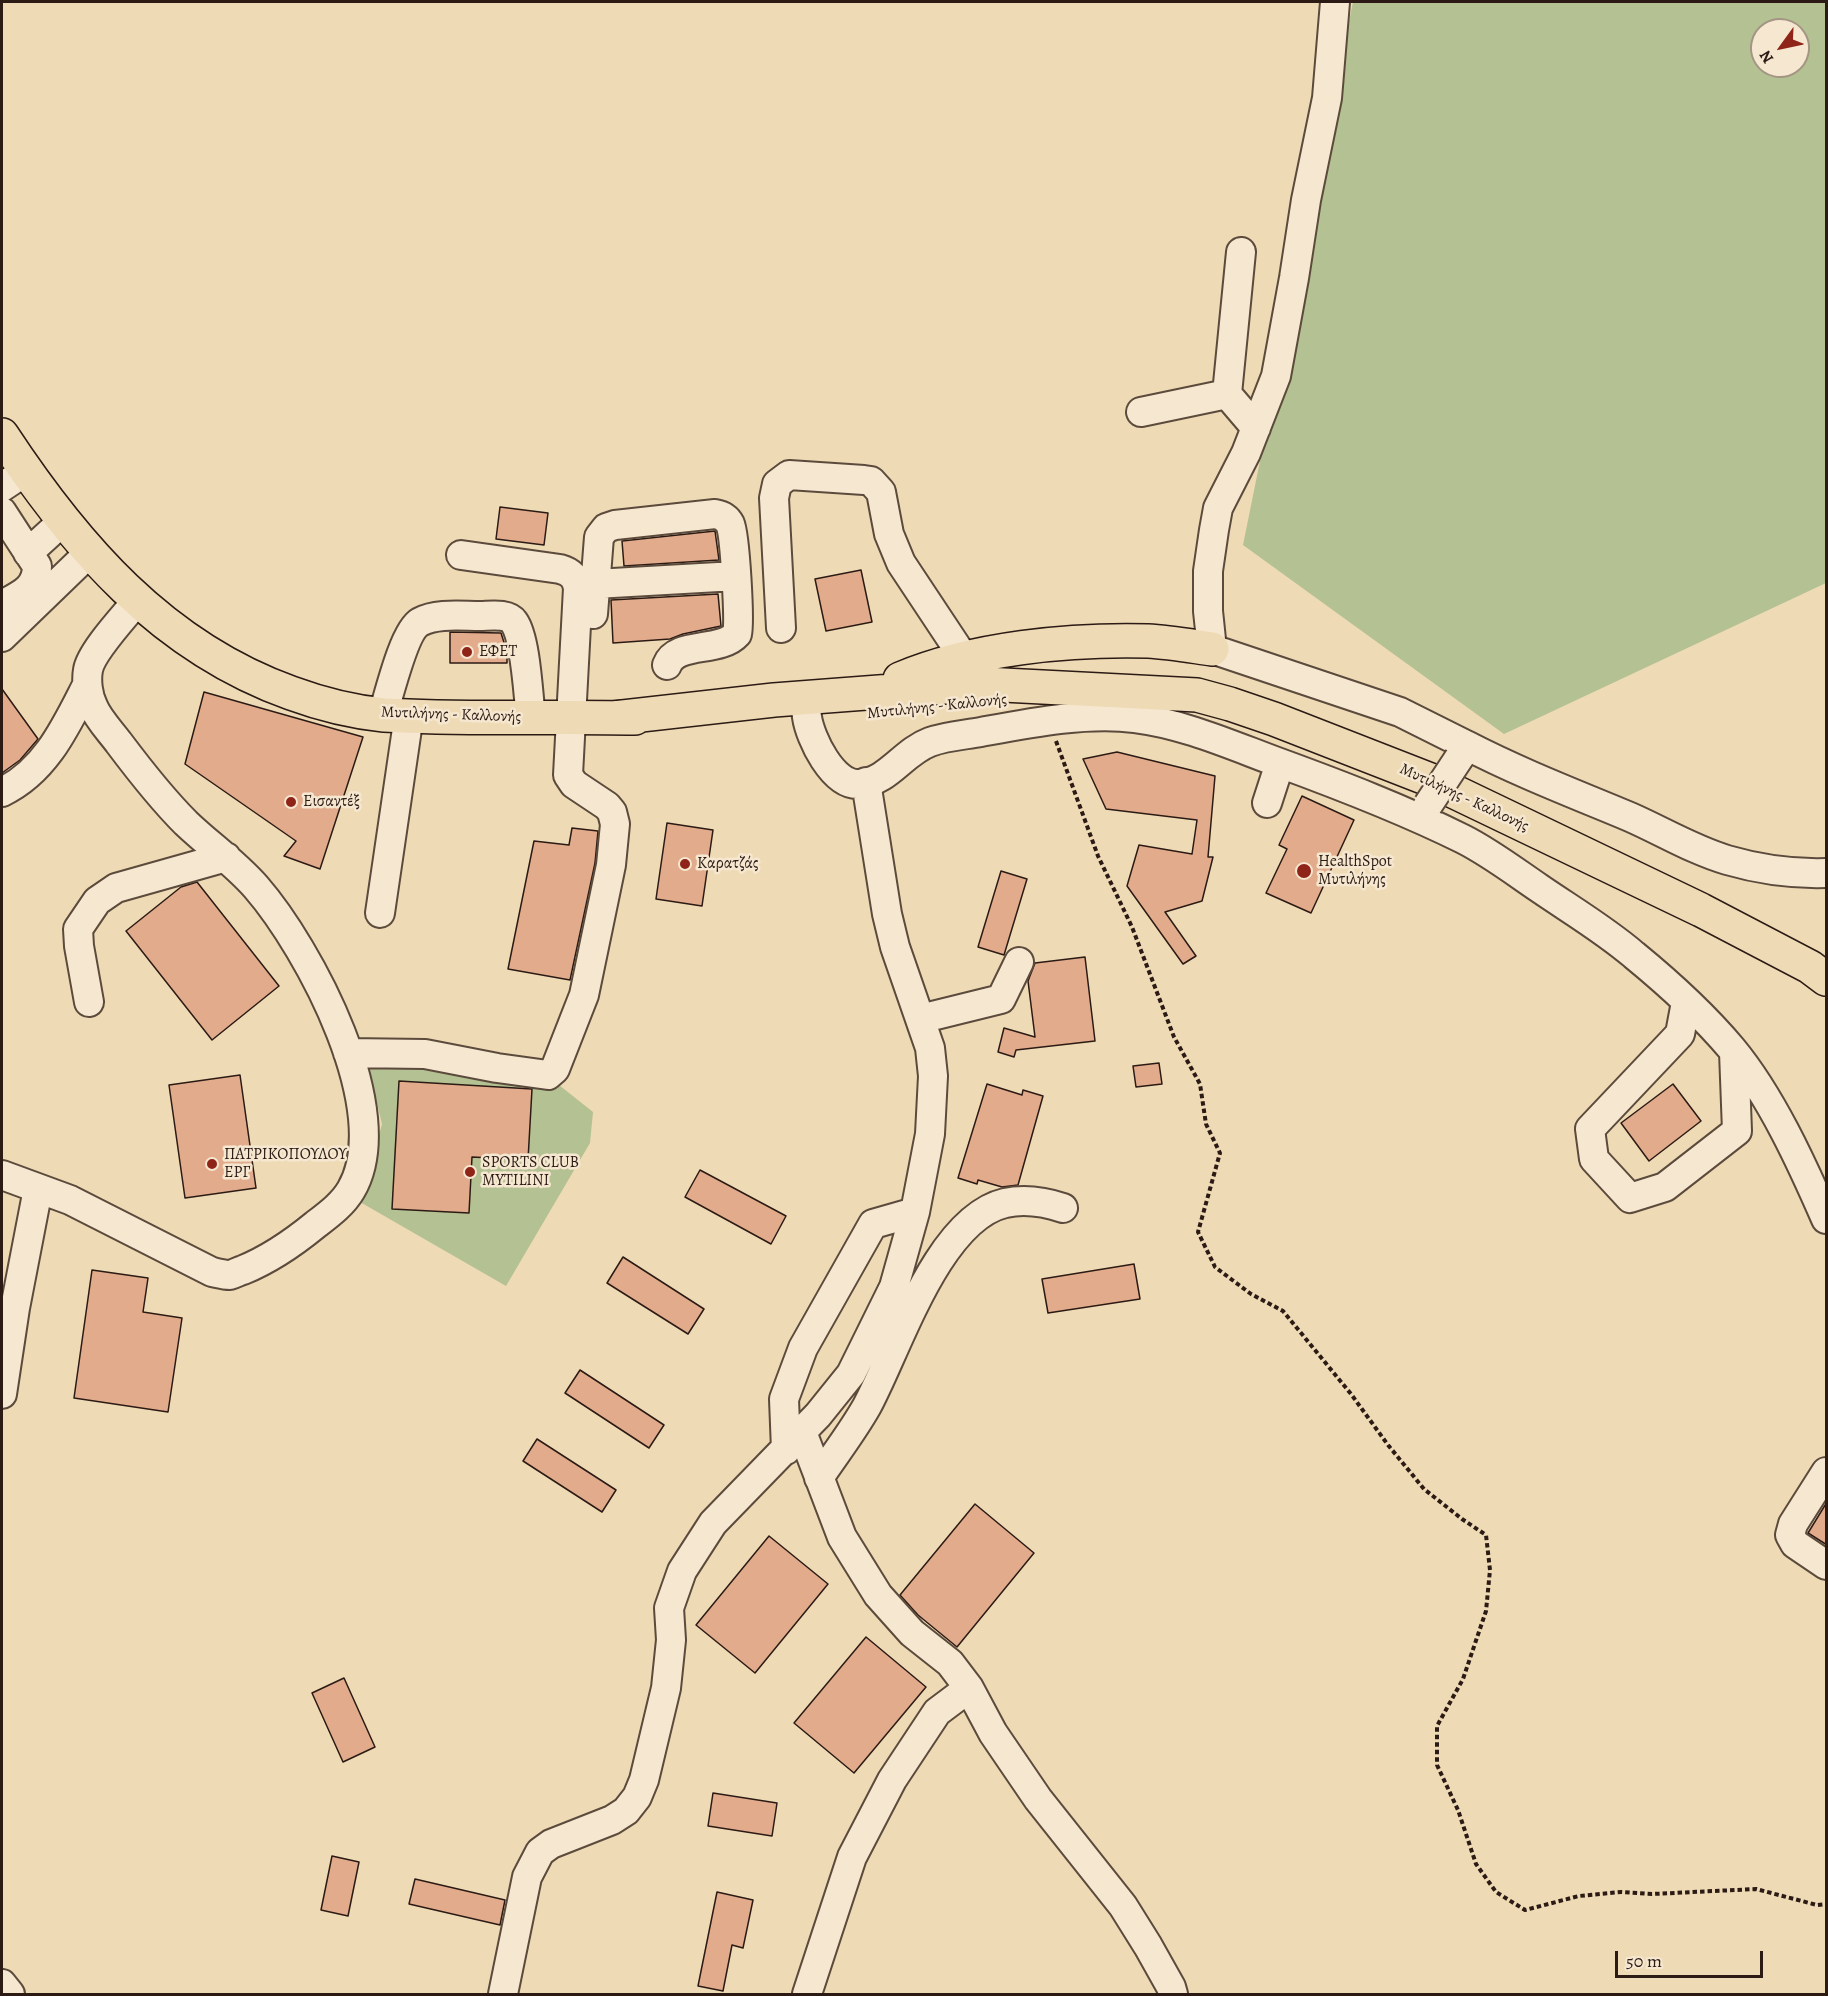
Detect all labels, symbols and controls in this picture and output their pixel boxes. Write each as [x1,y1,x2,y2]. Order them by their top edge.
north arrow [1750,18,1810,78]
text: N [1754,46,1779,68]
place label: ΕΦΕΤ [479,642,517,662]
marker: ΕΦΕΤ [460,645,474,659]
street label: Μυτιλήνης - Καλλονής [866,690,1008,724]
street label: Μυτιλήνης - Καλλονής [380,703,522,727]
street label: Μυτιλήνης - Καλλονής [1396,760,1532,836]
place label: Εισαντέξ [303,792,360,812]
marker: Εισαντέξ [284,795,298,809]
place label: HealthSpot Μυτιλήνης [1318,852,1392,890]
place label: Καρατζάς [697,854,759,874]
marker: Καρατζάς [678,857,692,871]
marker: HealthSpot Μυτιλήνης [1295,862,1313,880]
place label: ΠΑΤΡΙΚΟΠΟΥΛΟΥ ΕΡΓ [224,1145,347,1183]
place label: SPORTS CLUB MYTILINI [482,1153,579,1191]
marker: ΠΑΤΡΙΚΟΠΟΥΛΟΥ ΕΡΓ [205,1157,219,1171]
marker: SPORTS CLUB MYTILINI [463,1165,477,1179]
scale bar [1618,1939,1766,1977]
text: 50 m [1626,1949,1662,1973]

